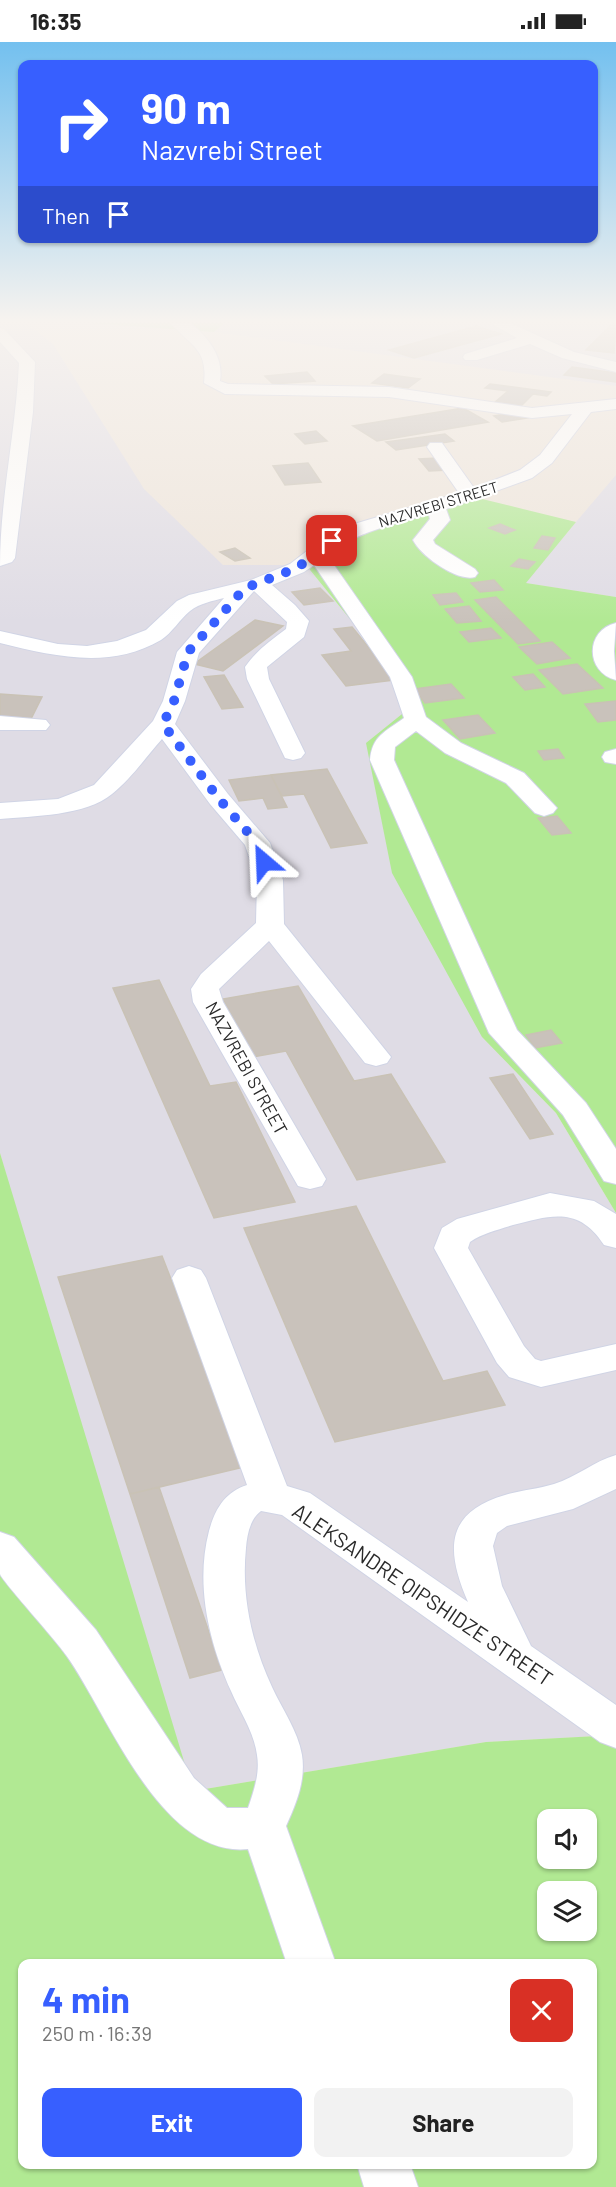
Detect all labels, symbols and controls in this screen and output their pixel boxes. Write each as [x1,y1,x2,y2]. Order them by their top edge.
text: 16:35 [30,8,81,34]
text: 90 m [141,82,231,132]
icon: right [42,84,120,162]
text: Nazvrebi Street [141,133,323,165]
icon: arrive [102,198,135,231]
text: Then [42,202,90,228]
street label: NAZVREBI STREET [376,477,500,531]
pin [306,515,357,566]
icon: arrive [315,524,348,557]
position arrow [232,830,296,894]
street label: NAZVREBI STREET [201,998,293,1138]
street label: ALEKSANDRE QIPSHIDZE STREET [288,1497,558,1691]
map controls [537,1809,597,1941]
button: sound [537,1809,597,1869]
button: layers [537,1881,597,1941]
text: 4 min [42,1977,130,2020]
button: close [510,1979,573,2042]
text: 250 m · 16:39 [42,2021,152,2045]
button: Exit [42,2088,302,2157]
button: Share [314,2088,573,2157]

